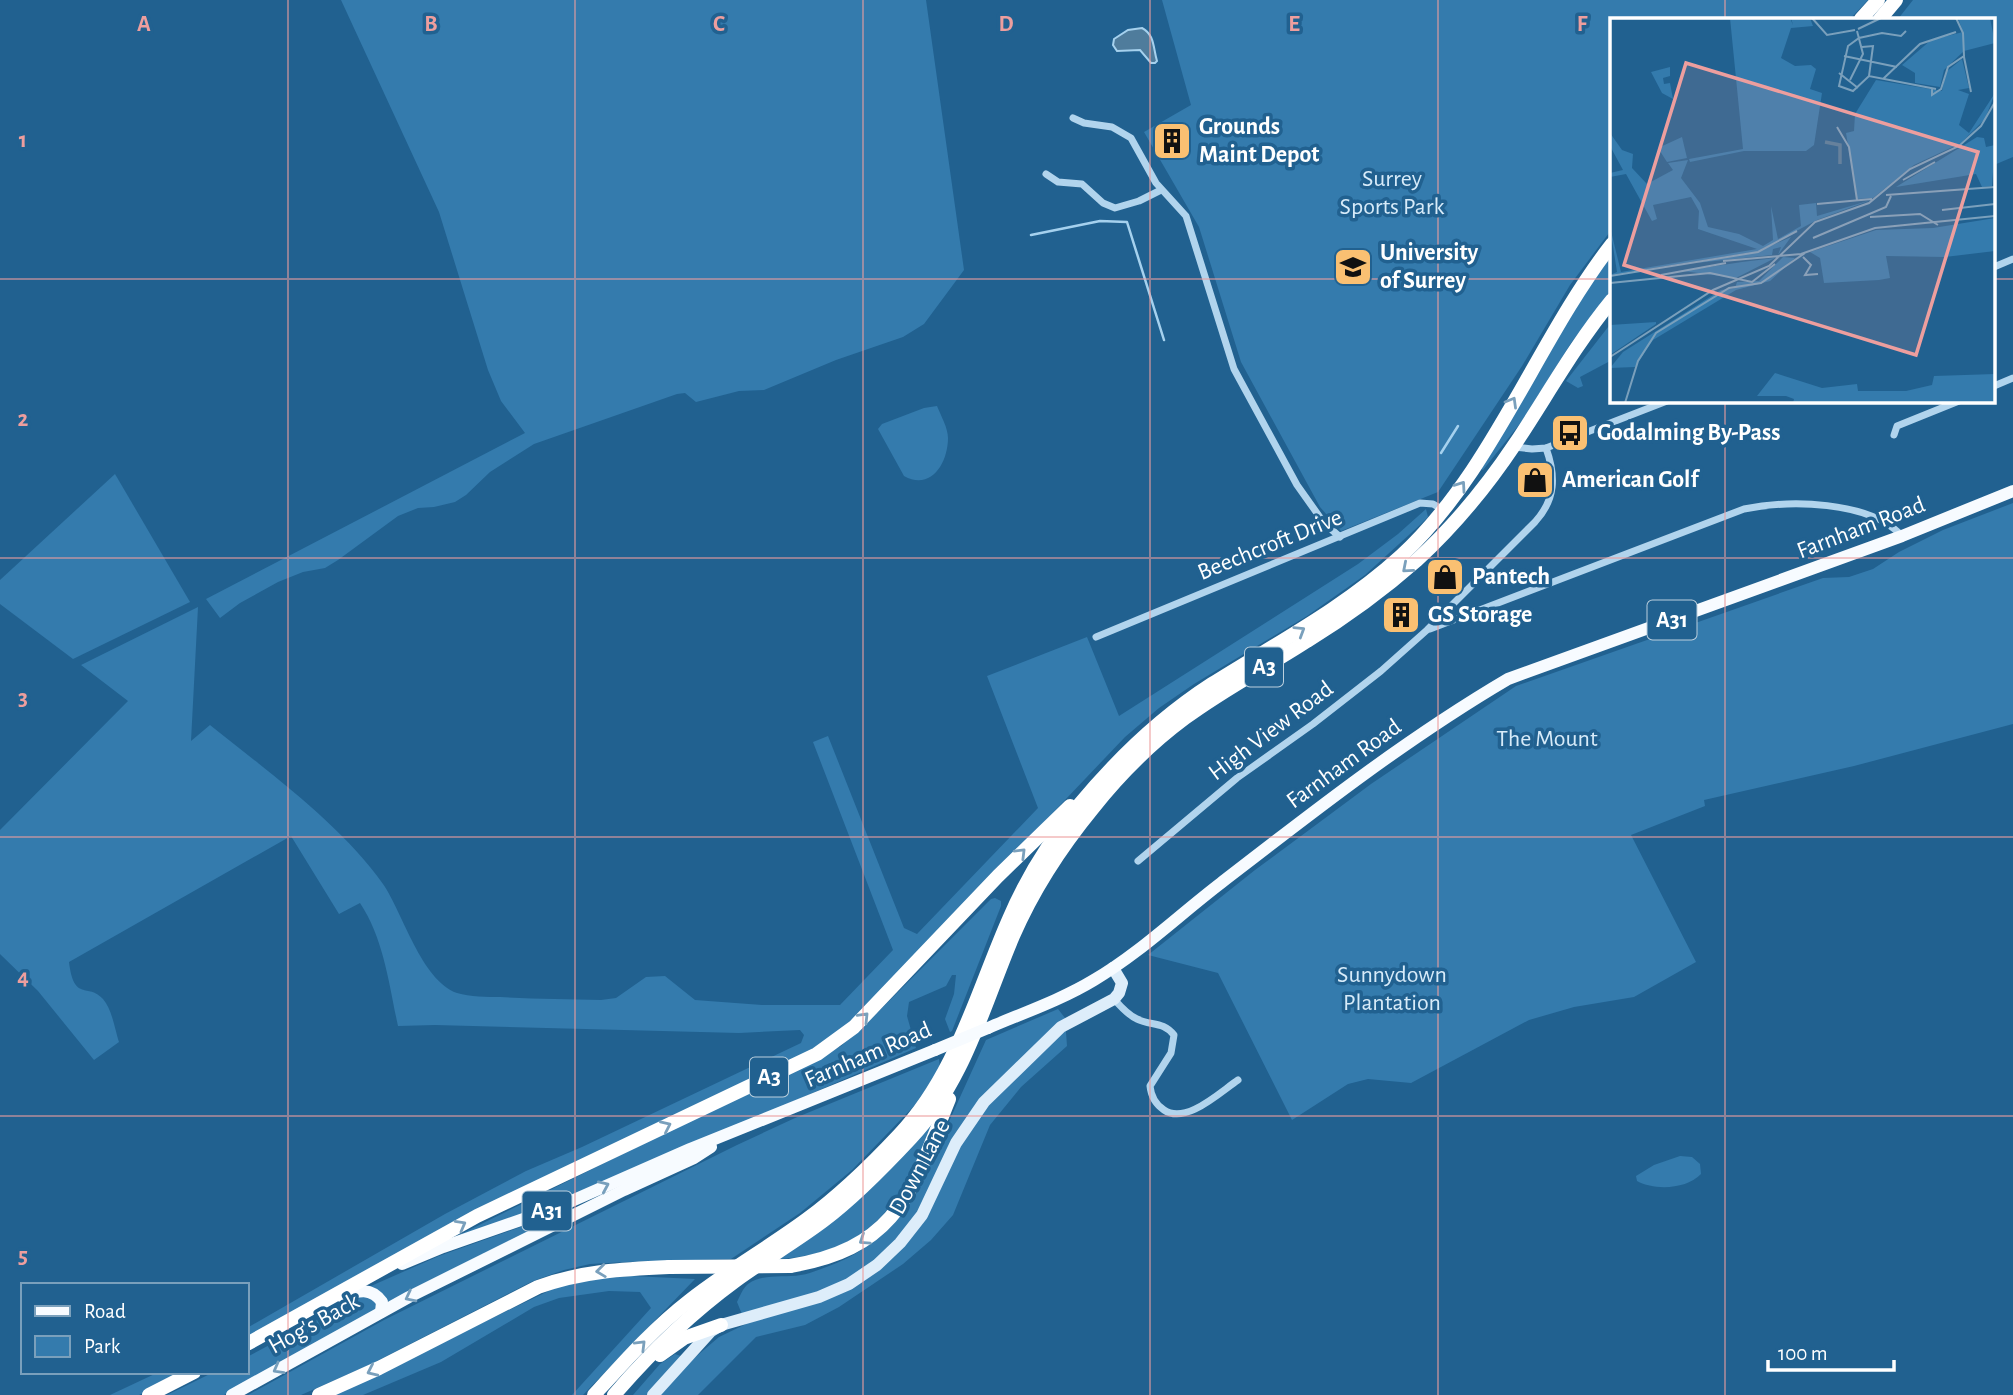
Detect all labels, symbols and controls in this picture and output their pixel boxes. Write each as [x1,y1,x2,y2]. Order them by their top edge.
text: A [137,13,151,36]
text: B [424,13,438,36]
text: C [713,13,725,36]
text: D [998,13,1014,36]
text: E [1288,13,1300,36]
text: F [1577,13,1588,36]
inset map [1610,18,1996,402]
place label: Grounds Maint Depot [1199,115,1319,167]
building icon: Grounds Maint Depot [1151,120,1193,162]
text: 1 [19,129,27,152]
park label: Surrey Sports Park [1340,167,1444,219]
place label: University of Surrey [1380,241,1479,293]
school or university icon: University of Surrey [1332,246,1374,288]
one-way arrow [1504,397,1517,410]
text: 2 [18,408,29,431]
bus stop icon: Godalming By-Pass [1549,412,1591,454]
place label: Godalming By-Pass [1597,421,1780,445]
shop icon: American Golf [1514,459,1556,501]
place label: American Golf [1562,468,1700,492]
one-way arrow [1453,481,1465,494]
street label: Farnham Road [1794,493,1928,563]
street label: Beechcroft Drive [1194,505,1346,585]
shop icon: Pantech [1424,556,1466,598]
one-way arrow [1402,560,1415,572]
place label: Pantech [1472,565,1550,589]
building icon: GS Storage [1380,594,1422,636]
road number: A31 [1648,600,1696,640]
place label: GS Storage [1428,603,1532,627]
one-way arrow [1292,627,1305,640]
road number: A3 [1245,648,1283,687]
street label: High View Road [1204,677,1338,785]
text: 3 [18,687,28,710]
street label: Farnham Road [1282,715,1406,813]
park label: The Mount [1496,727,1598,751]
one-way arrow [1013,848,1026,861]
park label: Sunnydown Plantation [1337,963,1447,1015]
text: 4 [17,966,29,989]
one-way arrow [855,1012,868,1025]
street label: Farnham Road [801,1018,935,1092]
road number: A3 [750,1058,788,1096]
street label: Down Lane [885,1116,955,1218]
one-way arrow [659,1120,671,1134]
one-way arrow [597,1180,610,1194]
road number: A31 [522,1192,572,1230]
one-way arrow [454,1220,466,1233]
one-way arrow [859,1232,872,1244]
text: 5 [18,1245,28,1268]
one-way arrow [595,1263,607,1278]
legend [21,1283,248,1374]
street label: Hog's Back [264,1289,364,1359]
one-way arrow [404,1289,417,1303]
text: Road [84,1301,126,1322]
scale bar [1768,1328,1894,1372]
text: Park [84,1336,121,1357]
one-way arrow [633,1341,645,1353]
text: 100 m [1778,1343,1828,1364]
one-way arrow [273,1361,286,1374]
one-way arrow [367,1363,379,1377]

